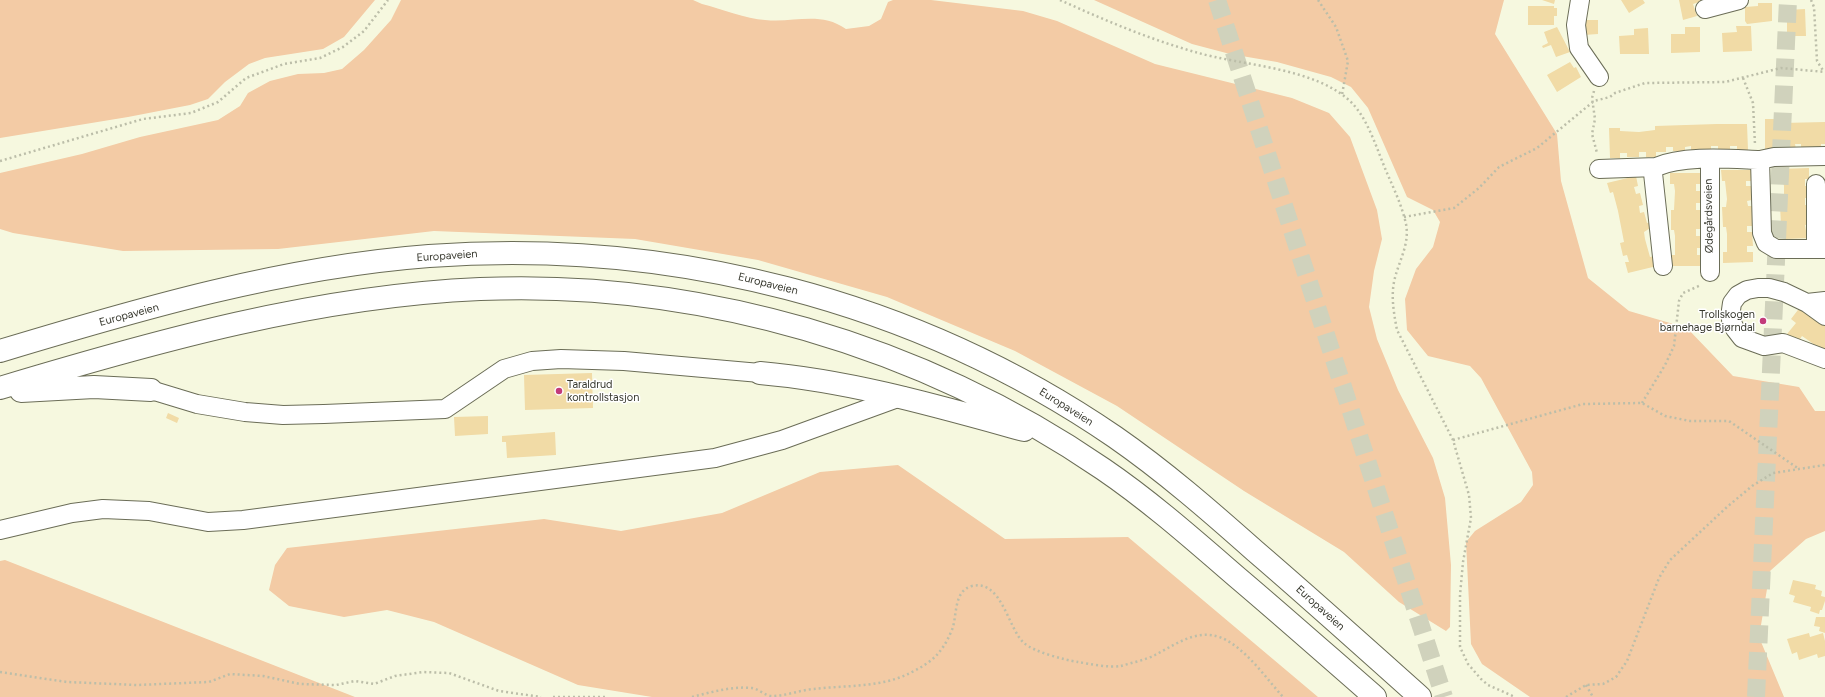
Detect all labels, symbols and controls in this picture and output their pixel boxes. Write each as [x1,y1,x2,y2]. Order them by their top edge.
street label: Ødegårdsveien [1702,179,1716,253]
street label: Europaveien [416,247,478,265]
street label: Europaveien [737,270,799,298]
street label: Europaveien [98,301,160,329]
place label: Trollskogen barnehage Bjørndal [1660,308,1755,334]
marker: Trollskogen barnehage Bjørndal [1758,316,1768,326]
place label: Taraldrud kontrollstasjon [567,378,639,404]
street label: Europaveien [1037,385,1095,429]
marker: Taraldrud kontrollstasjon [554,386,564,396]
street label: Europaveien [1293,583,1347,633]

